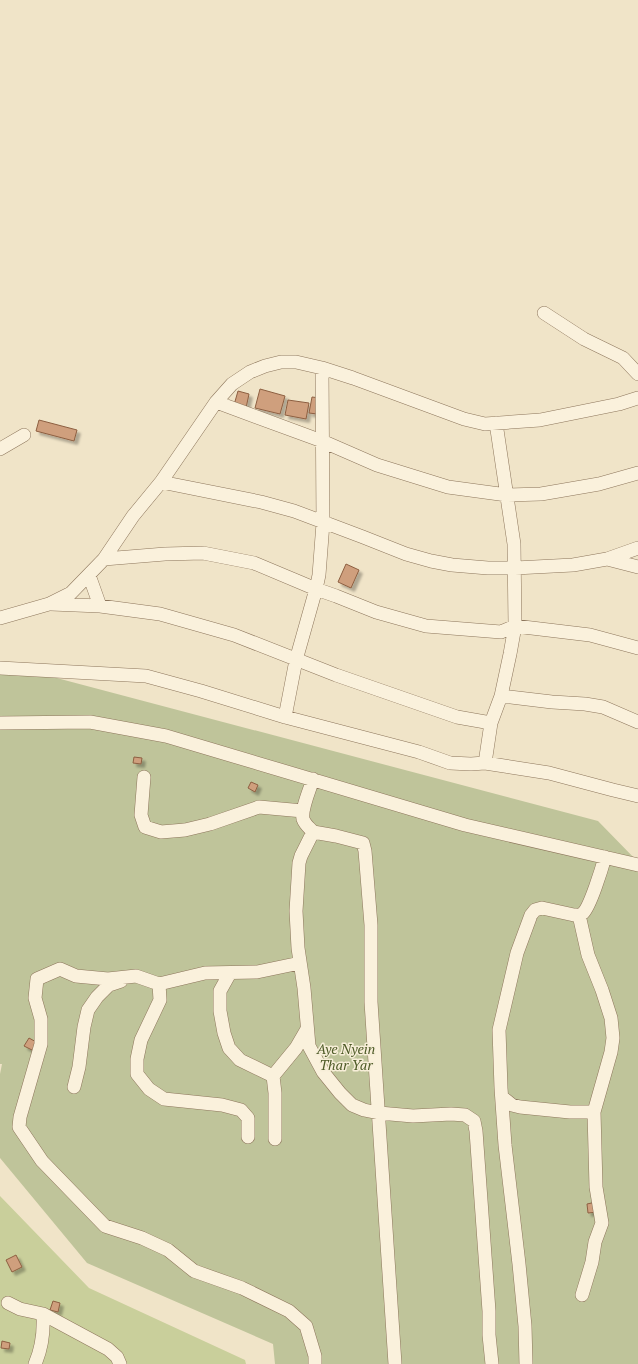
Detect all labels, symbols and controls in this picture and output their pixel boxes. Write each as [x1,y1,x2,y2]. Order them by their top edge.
park label: Aye Nyein Thar Yar [316,1039,375,1074]

